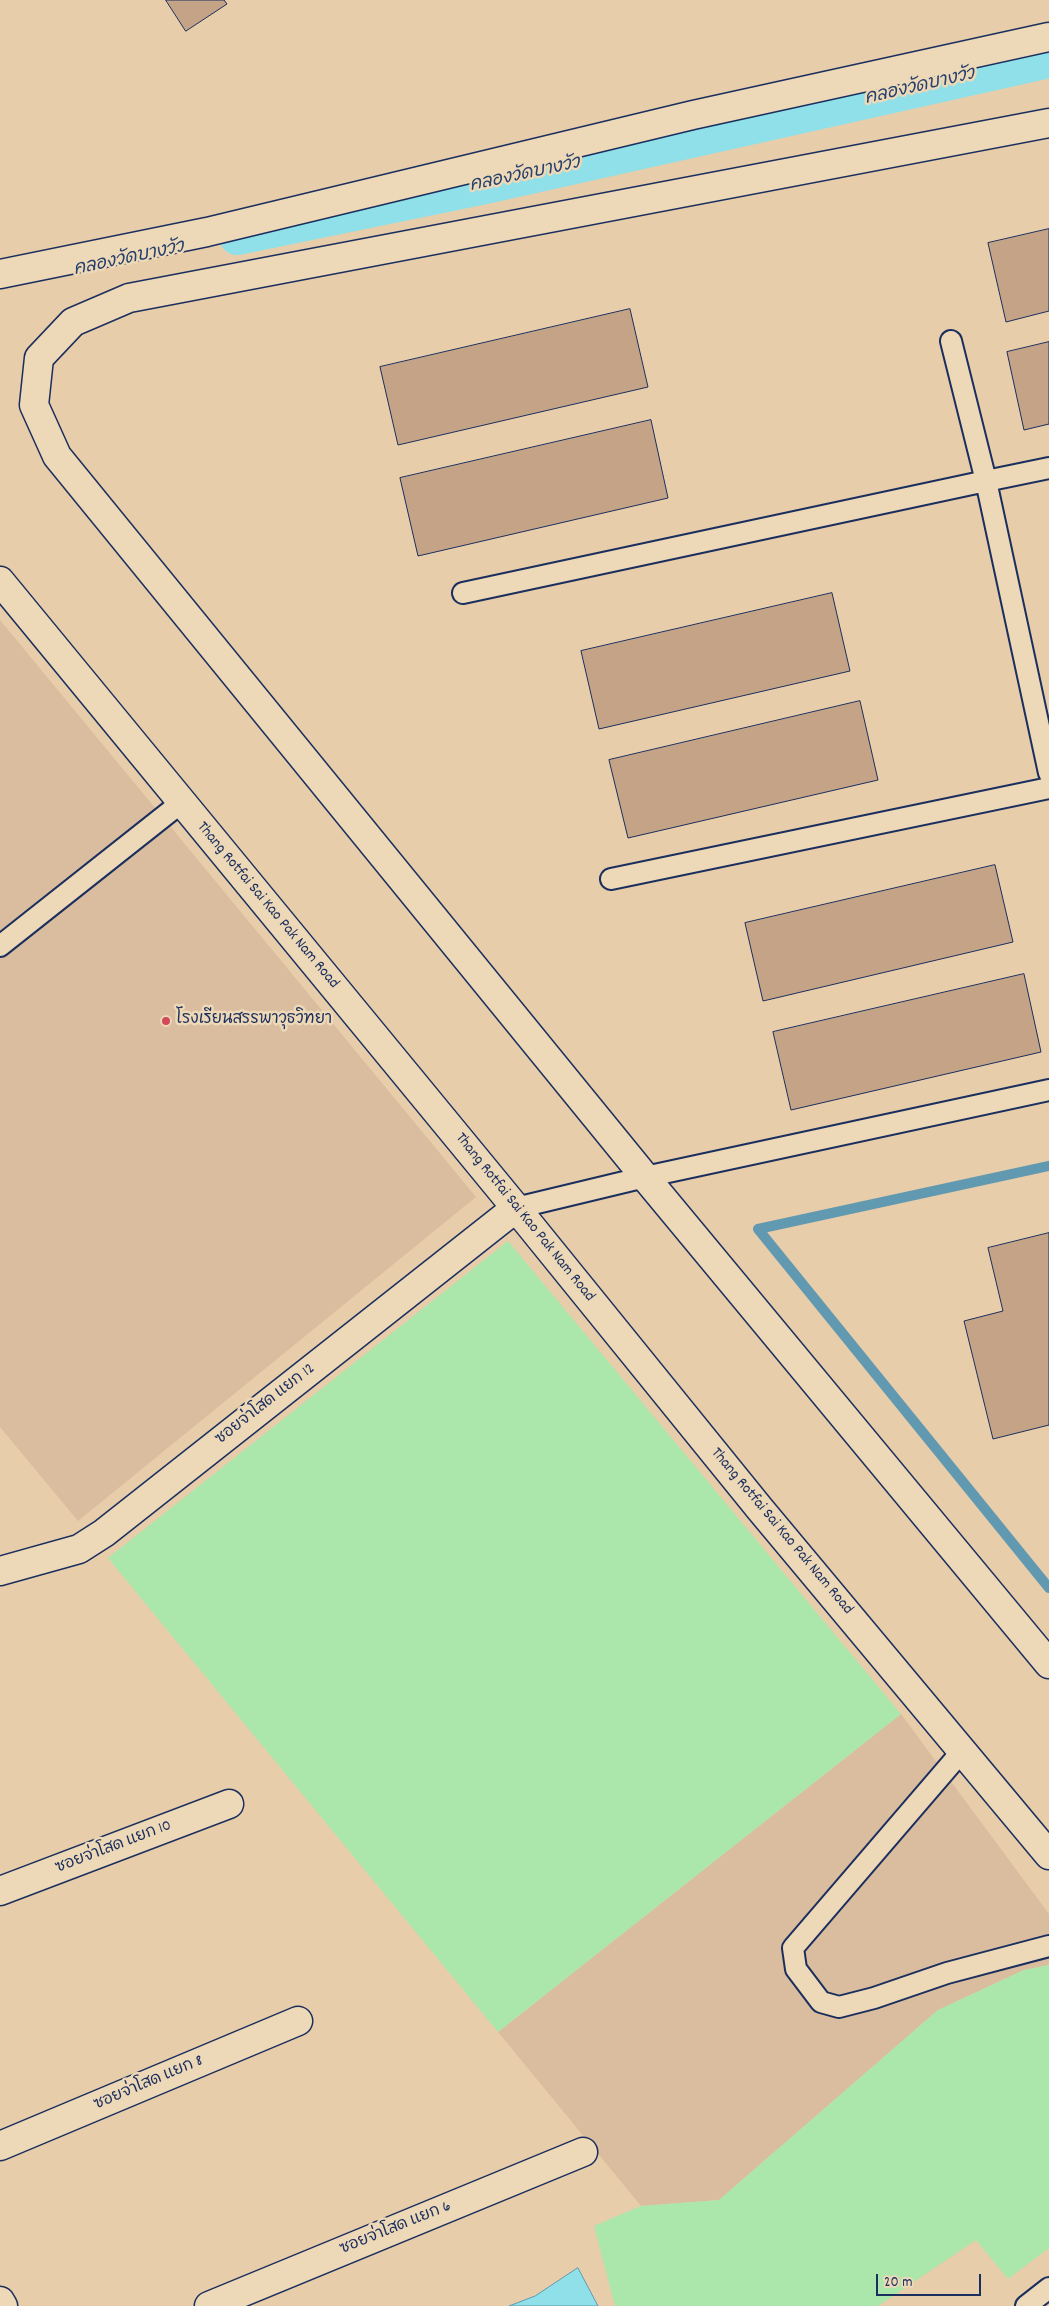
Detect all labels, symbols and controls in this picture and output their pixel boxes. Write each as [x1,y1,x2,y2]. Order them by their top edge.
water label: คลองวัดบางวัว [863,65,977,111]
water label: คลองวัดบางวัว [468,154,582,198]
water label: คลองวัดบางวัว [72,238,186,282]
street label: Thang Rotfai Sai Kao Pak Nam Road [192,819,342,993]
place label: โรงเรียนสรรพาวุธวิทยา [176,1011,332,1031]
marker: โรงเรียนสรรพาวุธวิทยา [160,1015,172,1027]
street label: Thang Rotfai Sai Kao Pak Nam Road [450,1130,598,1306]
street label: ซอยจ่าโสด แยก 12 [213,1360,319,1450]
street label: Thang Rotfai Sai Kao Pak Nam Road [706,1445,856,1619]
street label: ซอยจ่าโสด แยก 10 [53,1817,175,1879]
street label: ซอยจ่าโสด แยก 8 [92,2052,206,2116]
street label: ซอยจ่าโสด แยก 6 [338,2198,454,2260]
scale bar [879,2264,984,2296]
text: 20 m [884,2272,912,2294]

